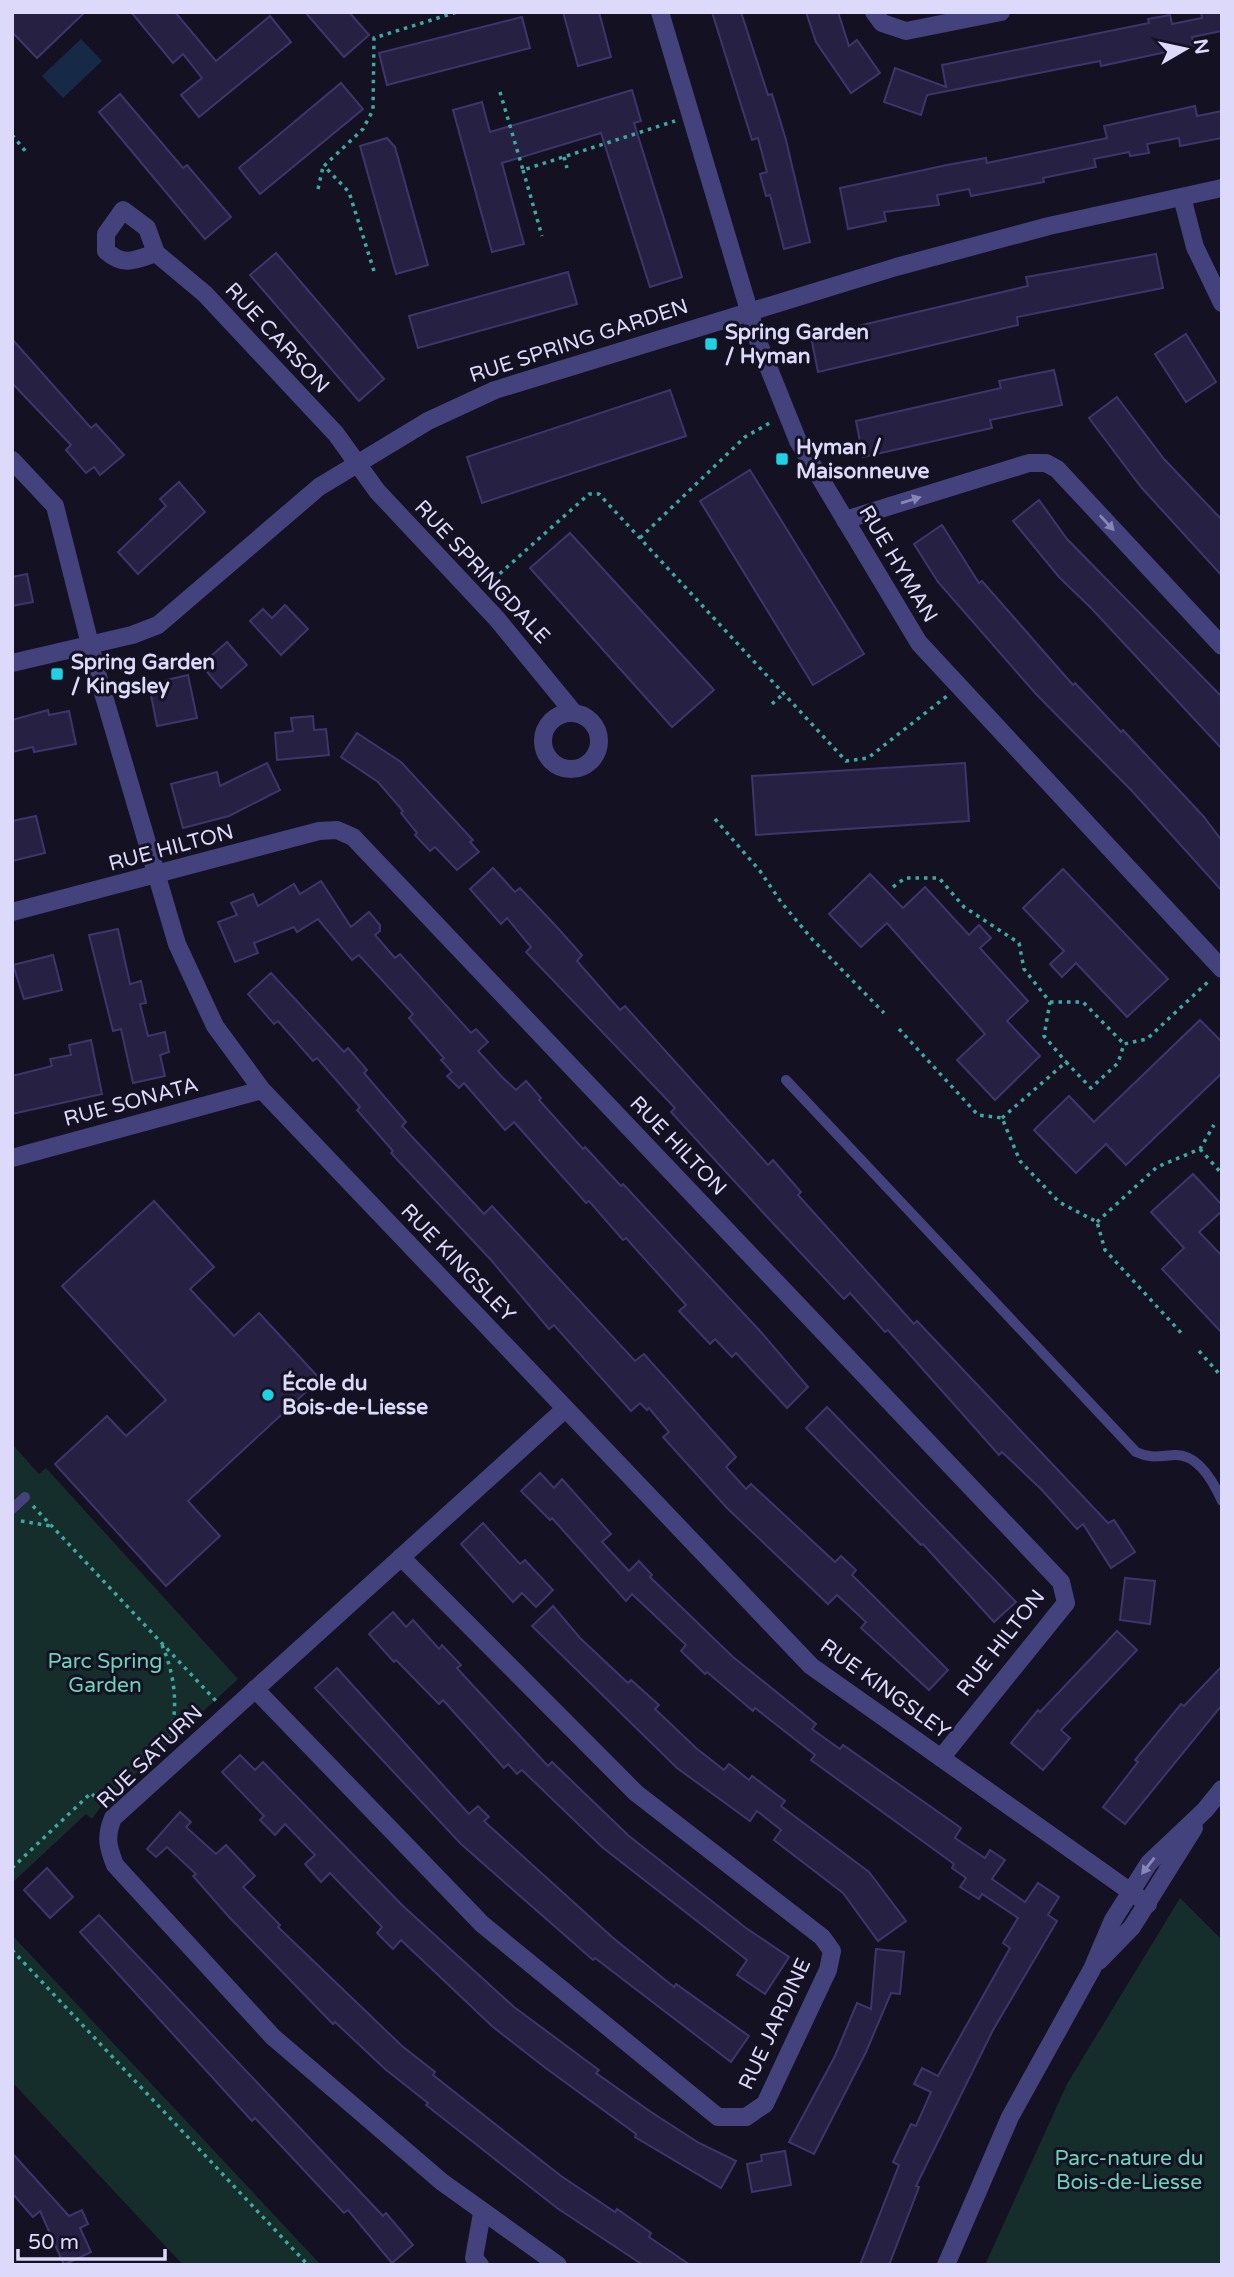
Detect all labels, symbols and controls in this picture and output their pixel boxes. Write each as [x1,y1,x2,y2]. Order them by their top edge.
north arrow [1150,14,1220,84]
text: N [1189,37,1213,56]
street label: RUE CARSON [220,278,334,398]
street label: RUE SPRING GARDEN [466,294,692,388]
place label: Spring Garden / Hyman [725,320,869,369]
marker: Spring Garden / Hyman [703,336,719,352]
place label: Hyman / Maisonneuve [796,435,929,484]
marker: Hyman / Maisonneuve [774,451,790,467]
one-way arrow [900,494,921,505]
street label: RUE SPRINGDALE [409,495,555,649]
street label: RUE HYMAN [853,501,943,627]
one-way arrow [1099,514,1115,531]
place label: Spring Garden / Kingsley [71,650,215,699]
marker: Spring Garden / Kingsley [49,666,65,682]
street label: RUE HILTON [106,819,236,877]
street label: RUE SONATA [61,1072,201,1132]
street label: RUE HILTON [624,1091,732,1201]
street label: RUE KINGSLEY [395,1199,521,1327]
place label: École du Bois-de-Liesse [282,1370,428,1420]
marker: École du Bois-de-Liesse [260,1387,276,1403]
street label: RUE HILTON [952,1585,1050,1701]
street label: RUE KINGSLEY [815,1634,955,1744]
park label: Parc Spring Garden [47,1649,163,1698]
street label: RUE SATURN [92,1700,208,1814]
one-way arrow [1141,1857,1156,1875]
street label: RUE JARDINE [734,1954,816,2094]
park label: Parc-nature du Bois-de-Liesse [1055,2146,1203,2195]
scale bar [18,2218,164,2262]
text: 50 m [28,2230,79,2255]

